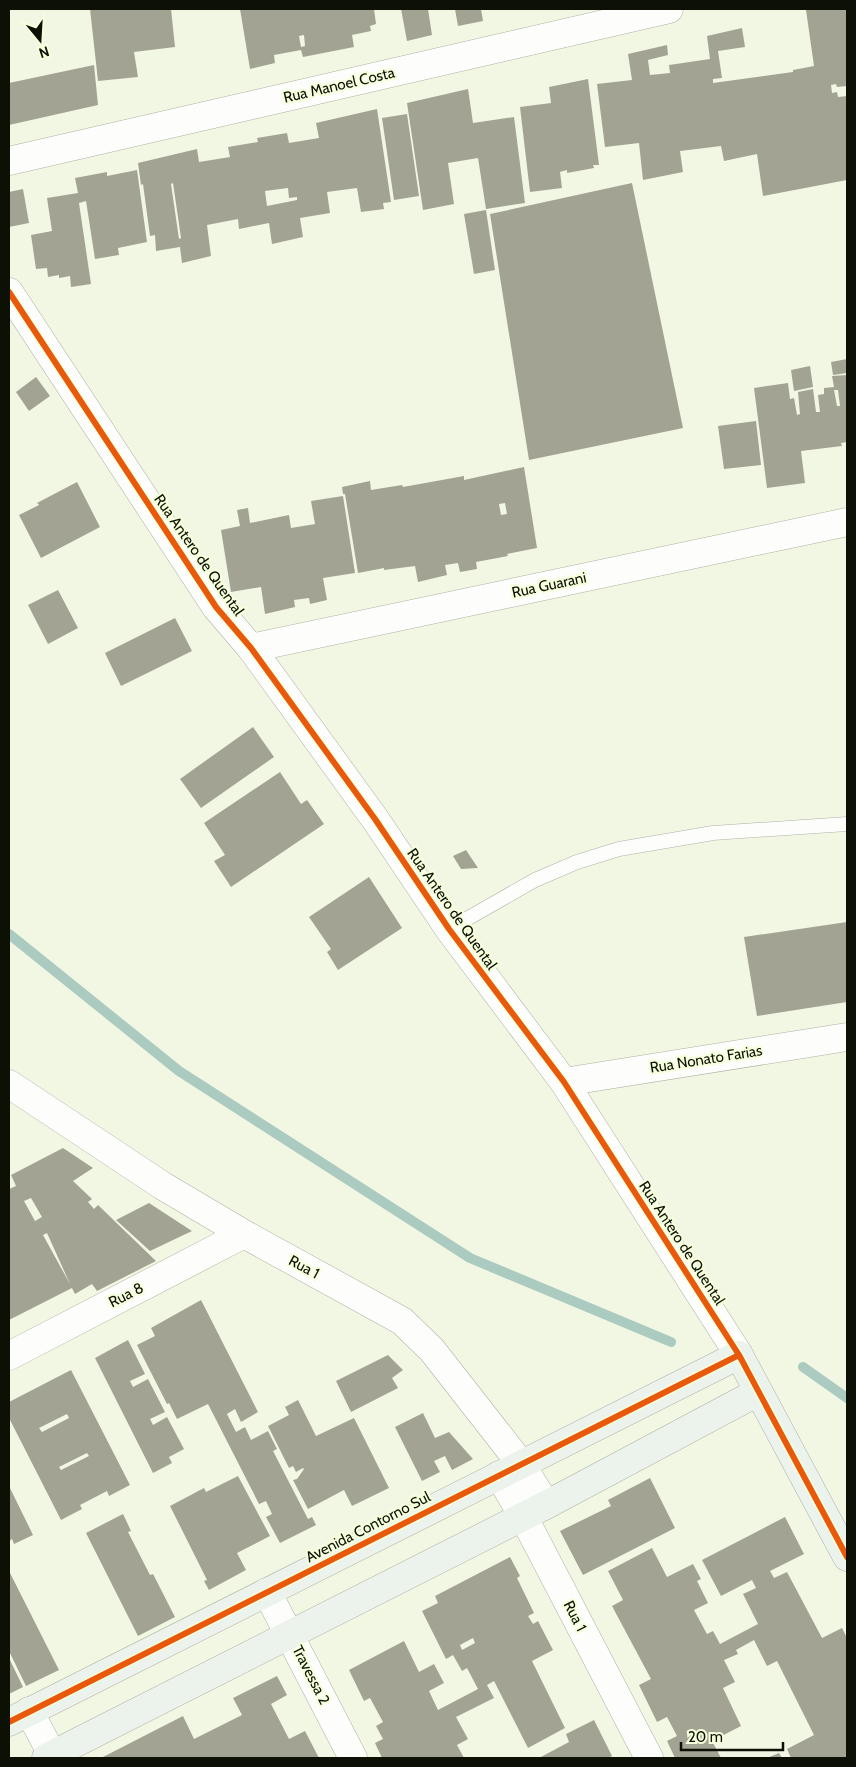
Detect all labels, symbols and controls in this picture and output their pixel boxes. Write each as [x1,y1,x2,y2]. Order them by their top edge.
north arrow [15,15,65,65]
text: N [37,42,52,62]
street label: Rua Manoel Costa [282,63,397,107]
street label: Rua Antero de Quental [150,491,248,620]
street label: Rua Guarani [510,568,588,602]
street label: Rua Antero de Quental [403,845,501,974]
street label: Rua Nonato Farias [649,1041,763,1077]
street label: Rua Antero de Quental [635,1178,729,1309]
street label: Rua 1 [286,1251,322,1283]
street label: Rua 8 [106,1279,146,1311]
street label: Avenida Contorno Sul [303,1488,434,1566]
street label: Rua 1 [560,1598,590,1634]
street label: Travessa 2 [288,1642,334,1708]
scale bar [681,1720,784,1752]
text: 20 m [688,1728,723,1746]

